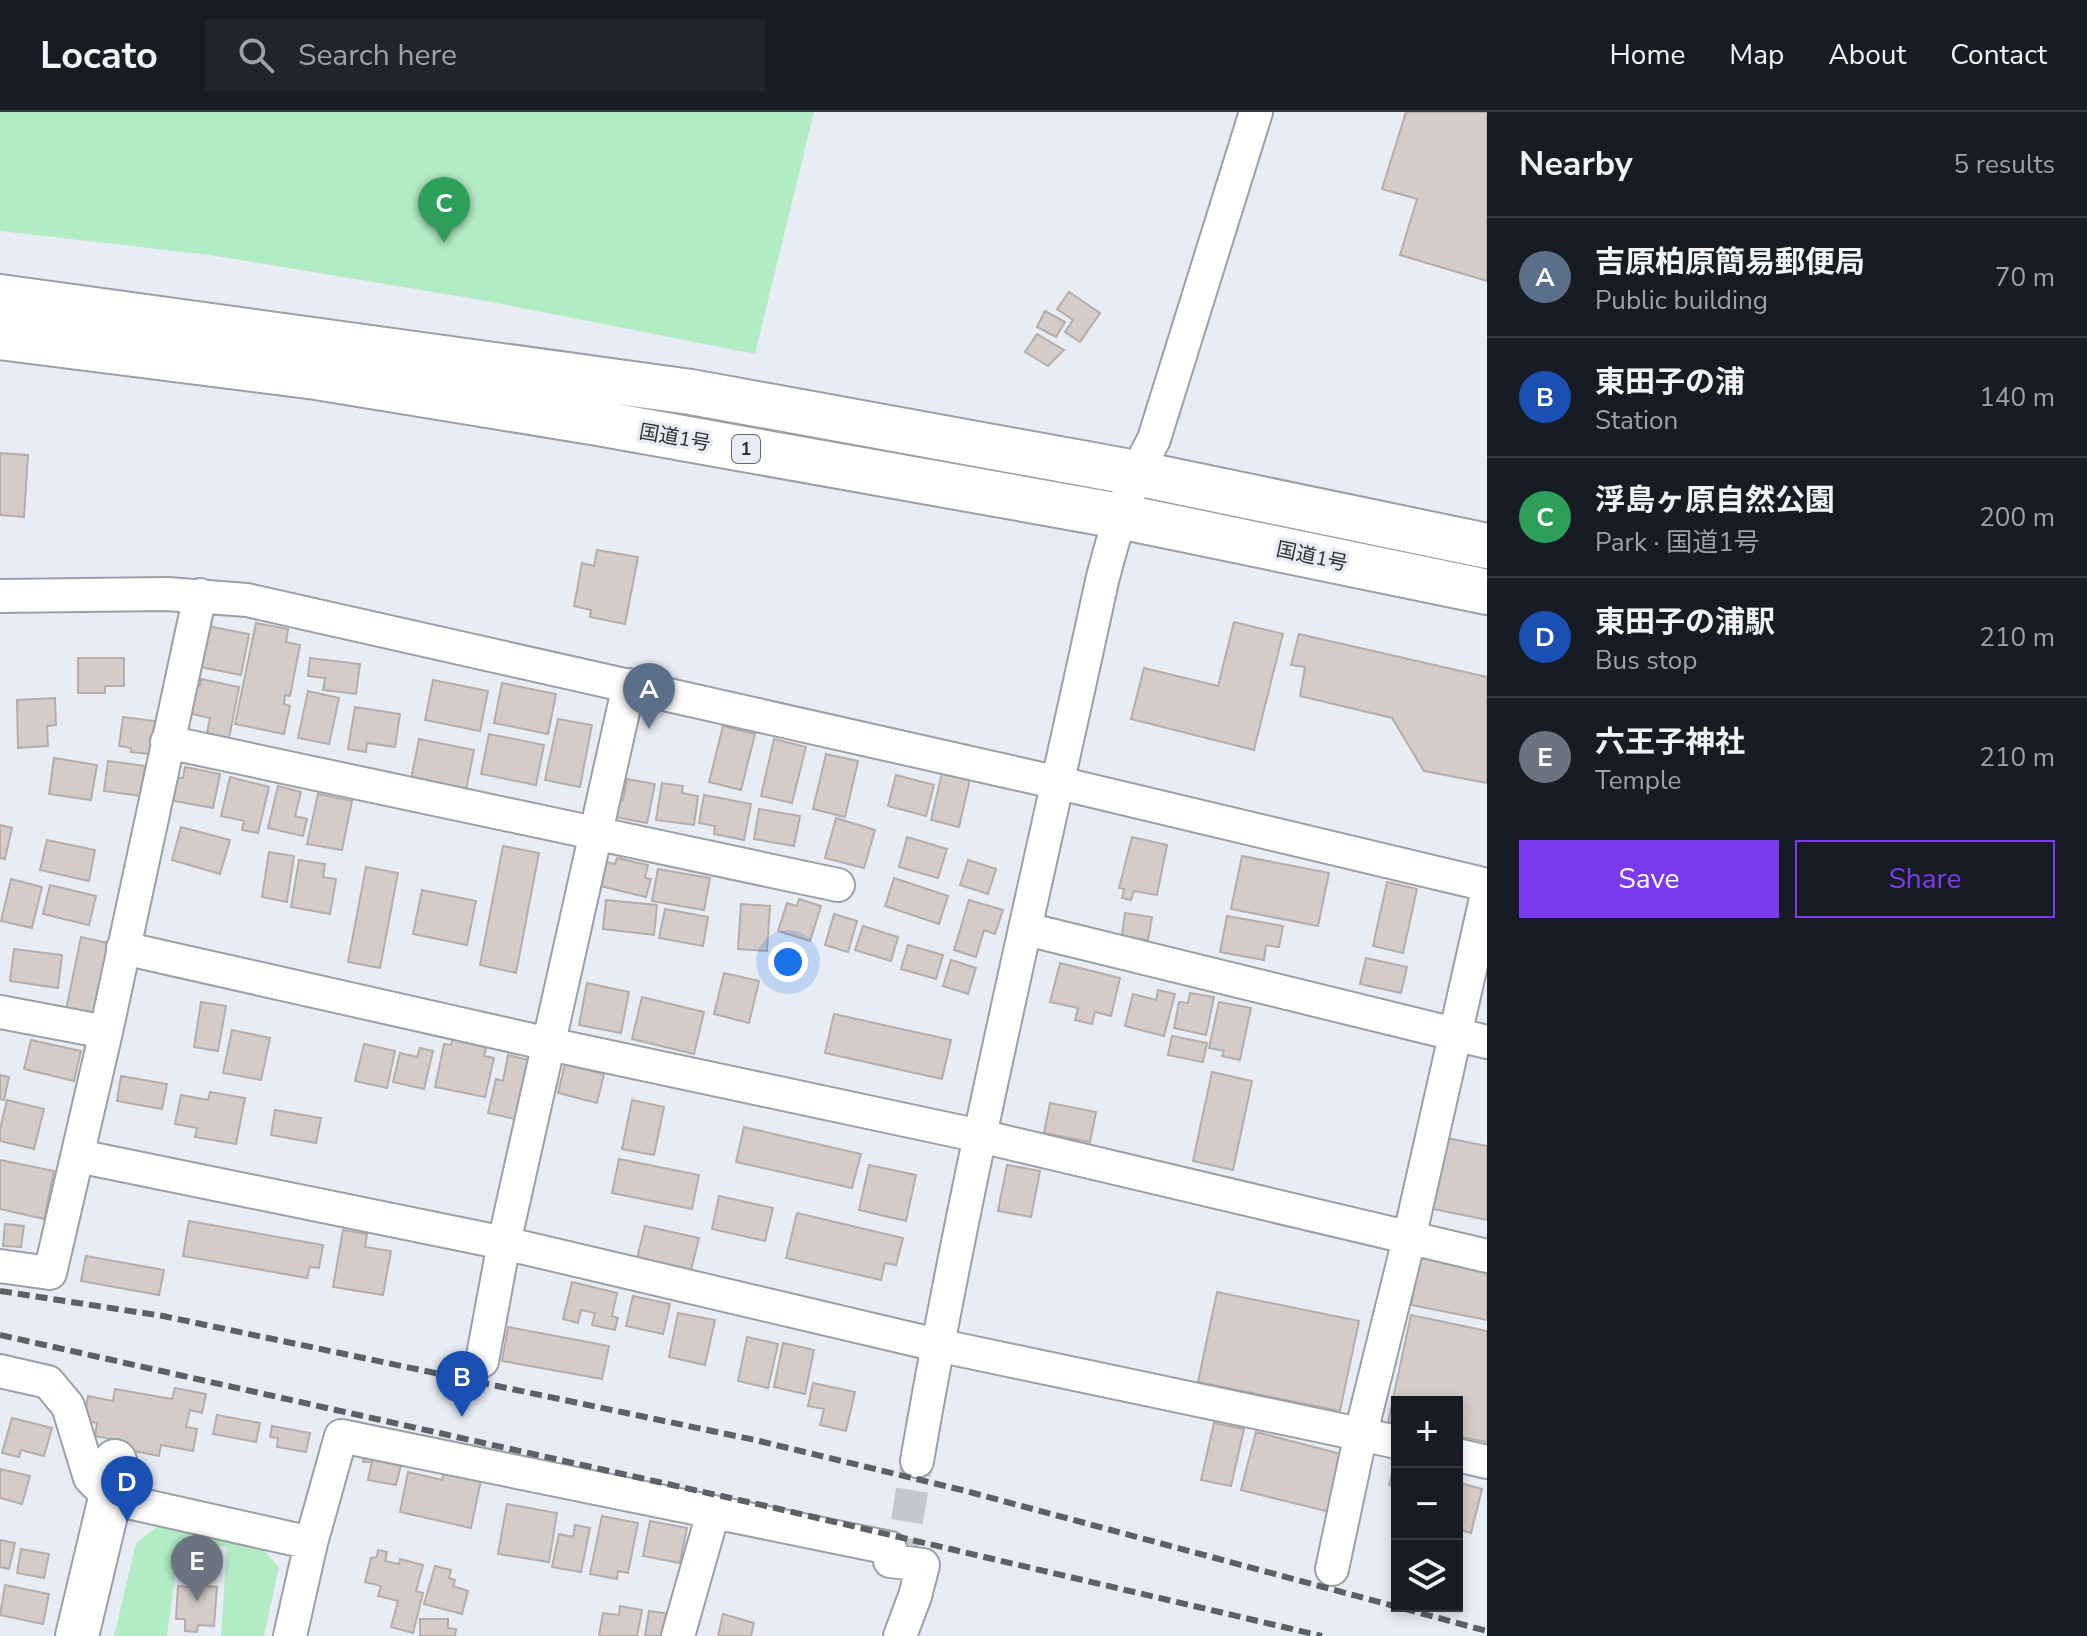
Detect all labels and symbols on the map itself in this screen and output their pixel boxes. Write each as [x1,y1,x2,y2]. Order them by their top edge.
pin: C [418,177,470,243]
street label: 国道1号 [637,418,713,457]
road number: 1 [732,435,760,463]
street label: 国道1号 [1274,536,1350,577]
pin: A [623,663,675,729]
your location [768,942,808,982]
pin: B [436,1351,488,1417]
pin: D [101,1456,153,1522]
pin: E [171,1535,223,1601]

